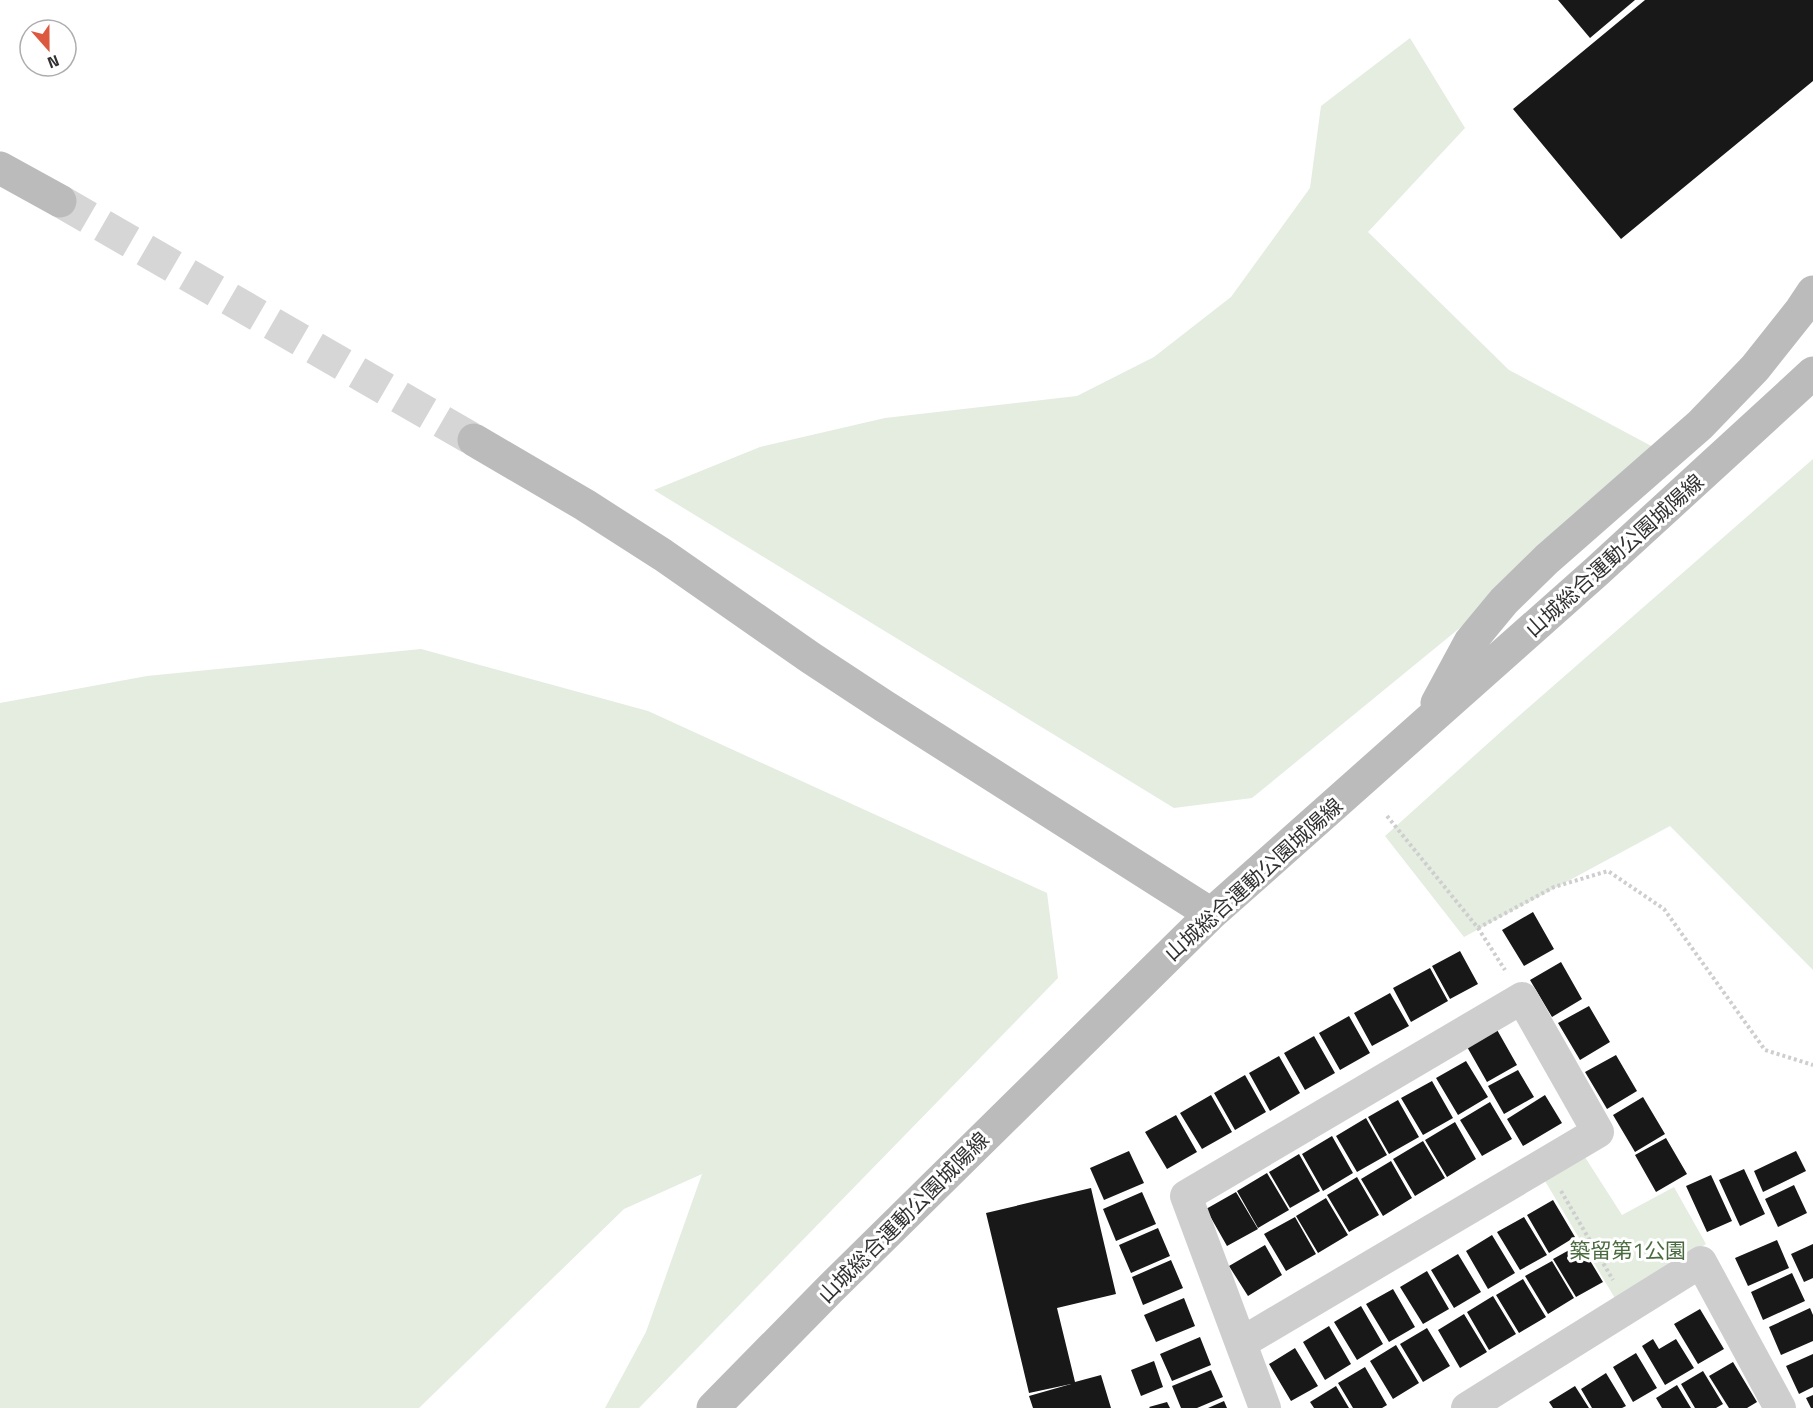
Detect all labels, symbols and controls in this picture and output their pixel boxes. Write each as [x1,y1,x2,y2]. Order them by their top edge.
north arrow [18,18,78,78]
text: N [44,49,63,75]
street label: 山城総合運動公園城陽線 [1517,466,1711,644]
street label: 山城総合運動公園城陽線 [1156,790,1350,968]
street label: 山城総合運動公園城陽線 [810,1124,996,1310]
park label: 築留第1公園 [1570,1234,1686,1266]

